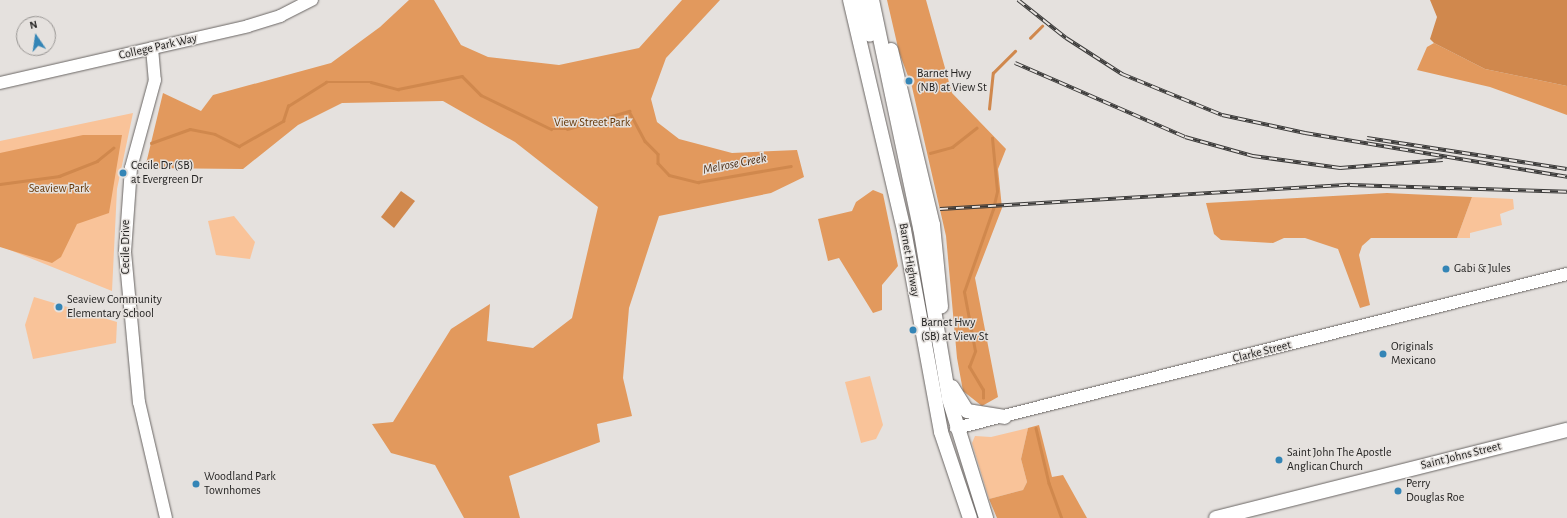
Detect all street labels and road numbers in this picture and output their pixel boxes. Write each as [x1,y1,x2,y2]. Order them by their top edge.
street label: College Park Way [117,31,199,63]
street label: Cecile Drive [119,220,133,274]
street label: Barnet Highway [895,222,923,298]
street label: Clarke Street [1231,338,1293,366]
street label: Saint Johns Street [1419,439,1503,473]

